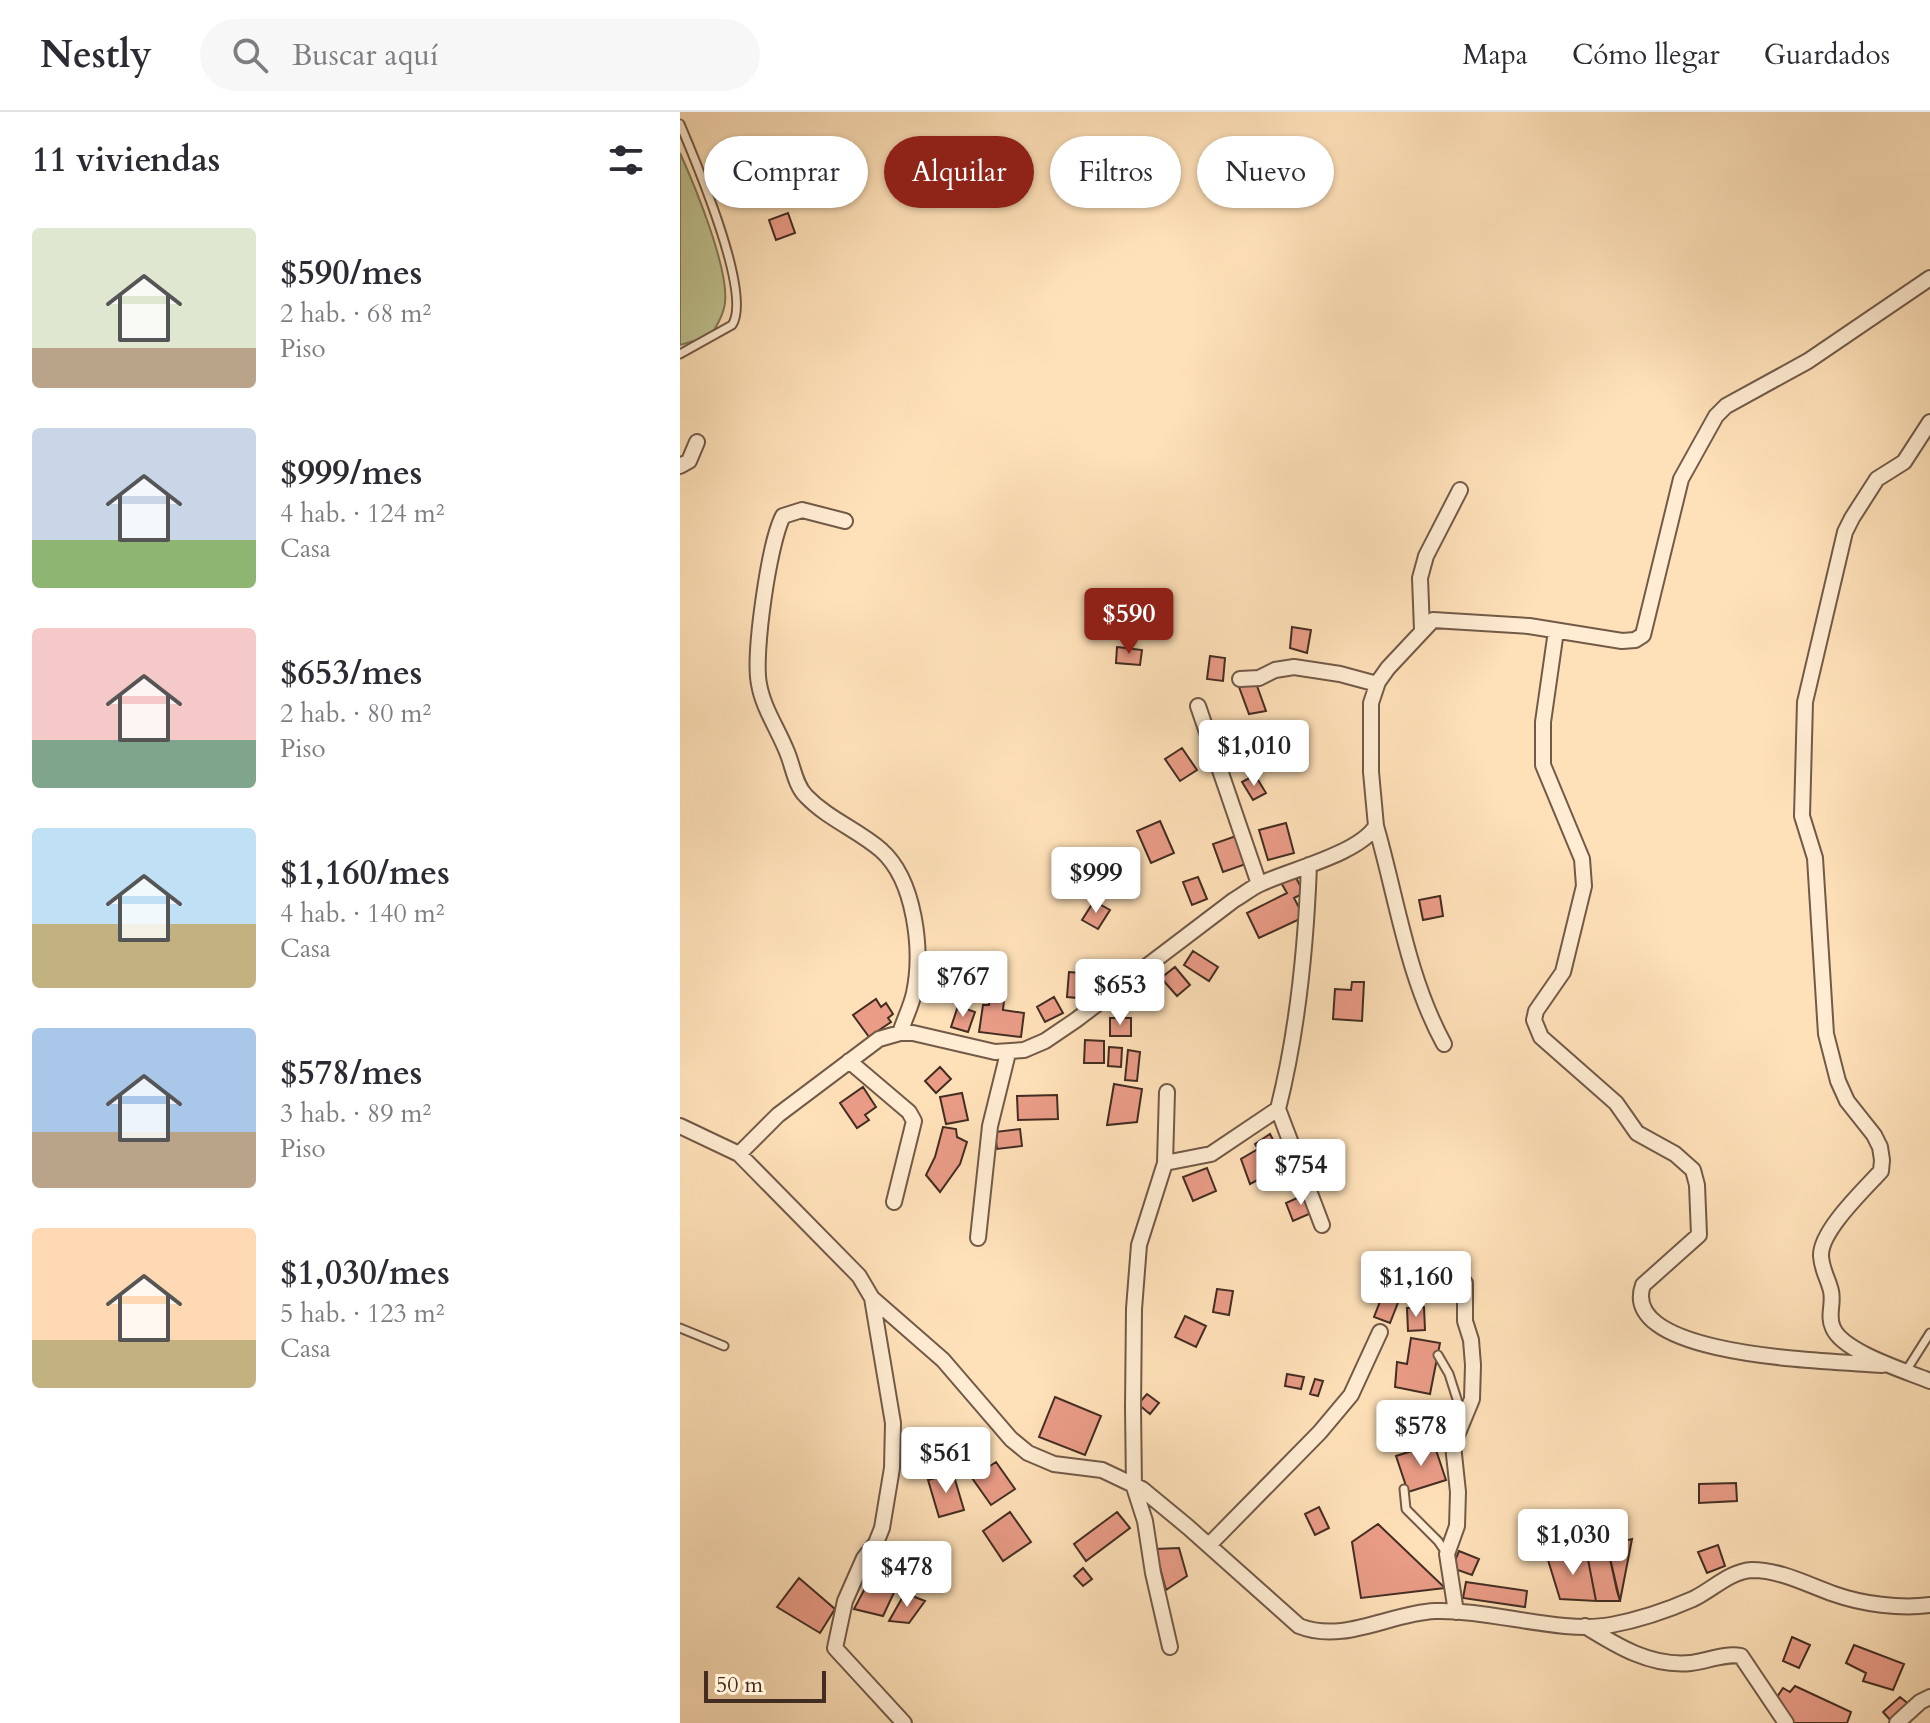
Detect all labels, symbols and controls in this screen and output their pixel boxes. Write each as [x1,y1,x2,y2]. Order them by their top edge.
search box [200,19,760,91]
text: Nestly [40,29,152,81]
icon: search [228,33,272,77]
text: Buscar aquí [292,35,438,76]
text: Mapa [1462,36,1528,74]
text: Cómo llegar [1572,36,1720,74]
text: Guardados [1764,36,1890,74]
chip: Comprar [704,136,868,208]
chip: Alquilar [884,136,1034,208]
chip: Filtros [1050,136,1181,208]
chip: Nuevo [1197,136,1334,208]
text: 11 viviendas [32,137,220,183]
icon: filters [604,138,648,182]
text: $590/mes [280,250,422,296]
icon: home [96,260,192,356]
text: 2 hab. · 68 m² [280,296,431,331]
text: Piso [280,331,325,366]
text: $999/mes [280,450,422,496]
icon: home [96,460,192,556]
text: 4 hab. · 124 m² [280,496,445,531]
text: Casa [280,531,331,566]
pin: $590 [1082,588,1176,656]
text: $590 [1102,596,1156,631]
text: $653/mes [280,650,422,696]
icon: home [96,660,192,756]
text: 2 hab. · 80 m² [280,696,431,731]
pin: $1,010 [1189,720,1319,788]
text: $1,010 [1217,728,1291,763]
text: Piso [280,731,325,766]
pin: $999 [1049,847,1143,915]
text: $1,160/mes [280,850,450,896]
text: $999 [1069,855,1123,890]
icon: home [96,860,192,956]
text: 4 hab. · 140 m² [280,896,445,931]
text: Casa [280,931,331,966]
pin: $767 [916,951,1010,1019]
text: $767 [936,959,990,994]
pin: $653 [1073,959,1167,1027]
text: $653 [1093,967,1147,1002]
text: $578/mes [280,1050,422,1096]
icon: home [96,1060,192,1156]
text: 3 hab. · 89 m² [280,1096,431,1131]
text: Piso [280,1131,325,1166]
pin: $754 [1254,1139,1348,1207]
text: $754 [1274,1147,1328,1182]
text: $1,030/mes [280,1250,450,1296]
pin: $1,160 [1351,1251,1481,1319]
text: $1,160 [1379,1259,1453,1294]
icon: home [96,1260,192,1356]
text: 5 hab. · 123 m² [280,1296,445,1331]
text: Casa [280,1331,331,1366]
pin: $578 [1374,1400,1468,1468]
text: $578 [1394,1408,1448,1443]
pin: $561 [899,1427,993,1495]
text: $561 [919,1435,973,1470]
pin: $1,030 [1508,1509,1638,1577]
text: $1,030 [1536,1517,1610,1552]
pin: $478 [860,1541,954,1609]
text: $478 [880,1549,934,1584]
scale bar [704,1667,826,1703]
text: 50 m [716,1670,763,1700]

